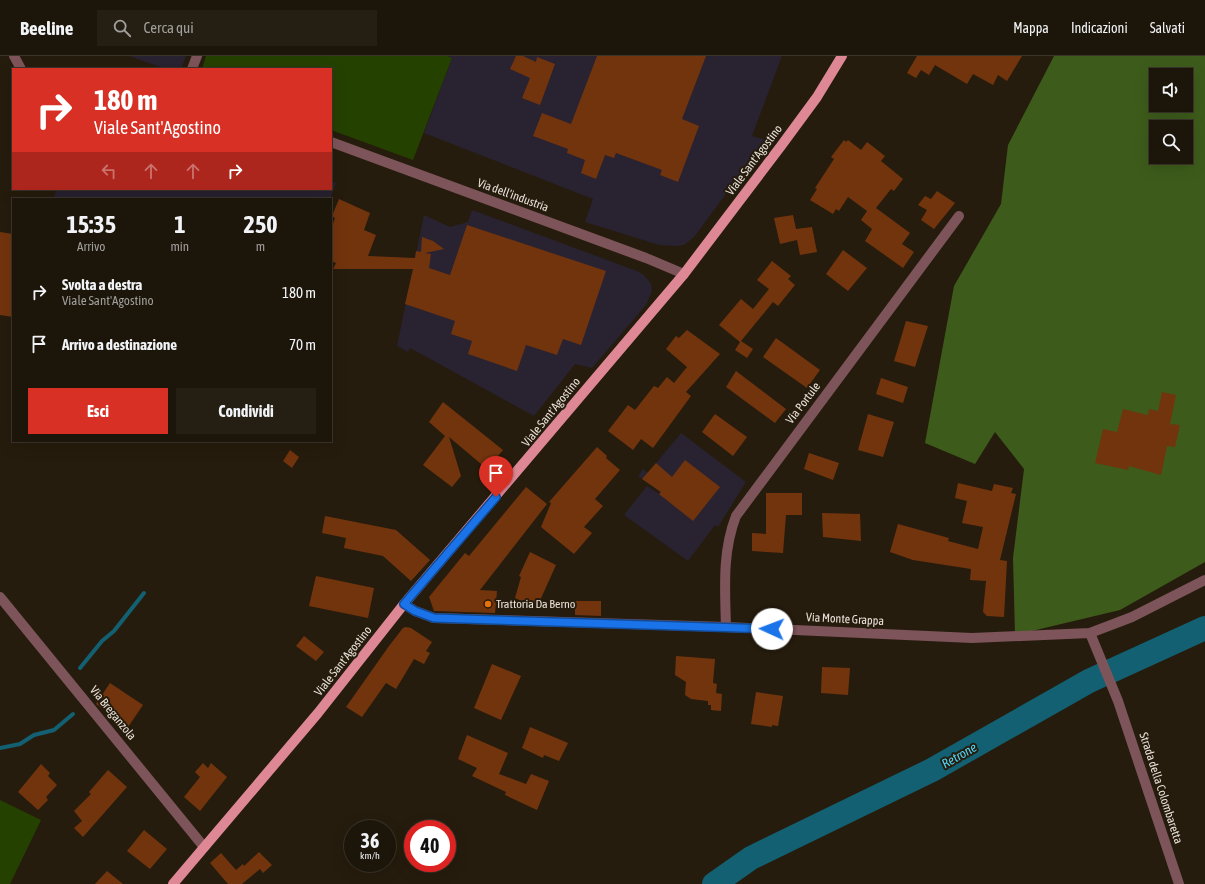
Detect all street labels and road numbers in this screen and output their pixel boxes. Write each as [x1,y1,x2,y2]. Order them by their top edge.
street label: Viale Sant'Agostino [723,122,785,198]
street label: Via dell'industria [475,176,551,214]
street label: Viale Sant'Agostino [519,374,583,449]
street label: Via Portule [783,379,823,427]
street label: Via Monte Grappa [806,610,884,628]
street label: Viale Sant'Agostino [311,623,375,699]
street label: Via Breganzola [87,683,139,743]
street label: Strada della Colombaretta [1136,731,1186,845]

